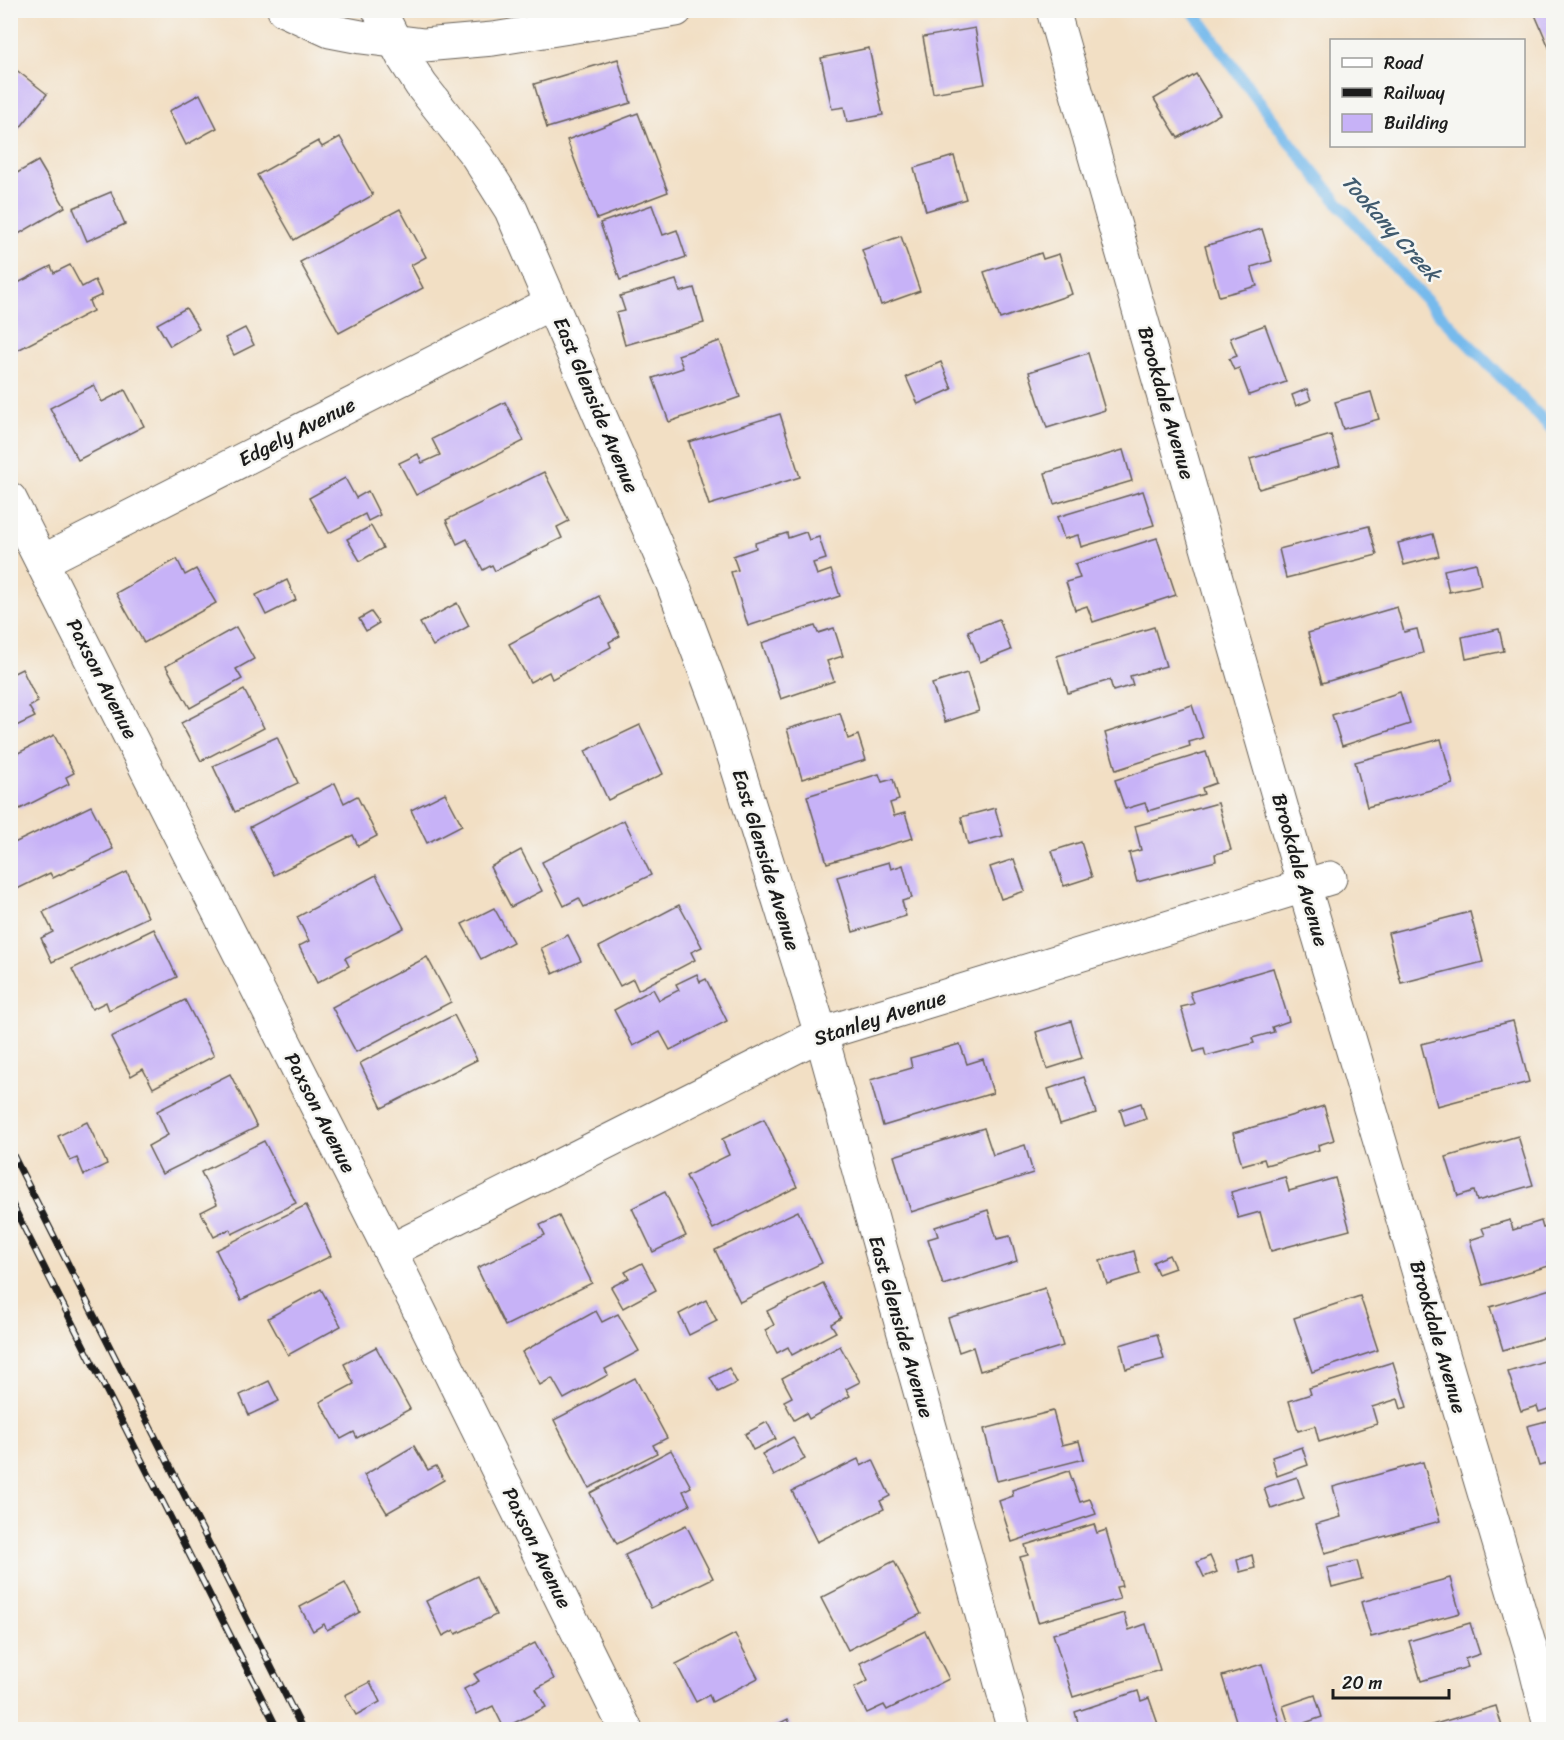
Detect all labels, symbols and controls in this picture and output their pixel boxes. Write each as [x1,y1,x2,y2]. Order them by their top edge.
legend [1330,39,1525,147]
text: Road [1384,47,1424,79]
text: Railway [1384,77,1446,109]
text: Building [1384,107,1448,139]
water label: Tookany Creek [1332,165,1452,293]
street label: East Glenside Avenue [543,311,649,499]
street label: Brookdale Avenue [1127,322,1205,484]
street label: Edgely Avenue [232,387,362,477]
street label: Paxson Avenue [57,612,147,746]
street label: East Glenside Avenue [722,765,810,955]
street label: Brookdale Avenue [1261,789,1339,951]
street label: Stanley Avenue [809,980,951,1056]
street label: Paxson Avenue [275,1046,365,1180]
street label: East Glenside Avenue [858,1231,944,1423]
street label: Brookdale Avenue [1399,1256,1477,1418]
street label: Paxson Avenue [492,1481,582,1615]
scale bar [1333,1662,1448,1700]
text: 20 m [1342,1667,1382,1699]

